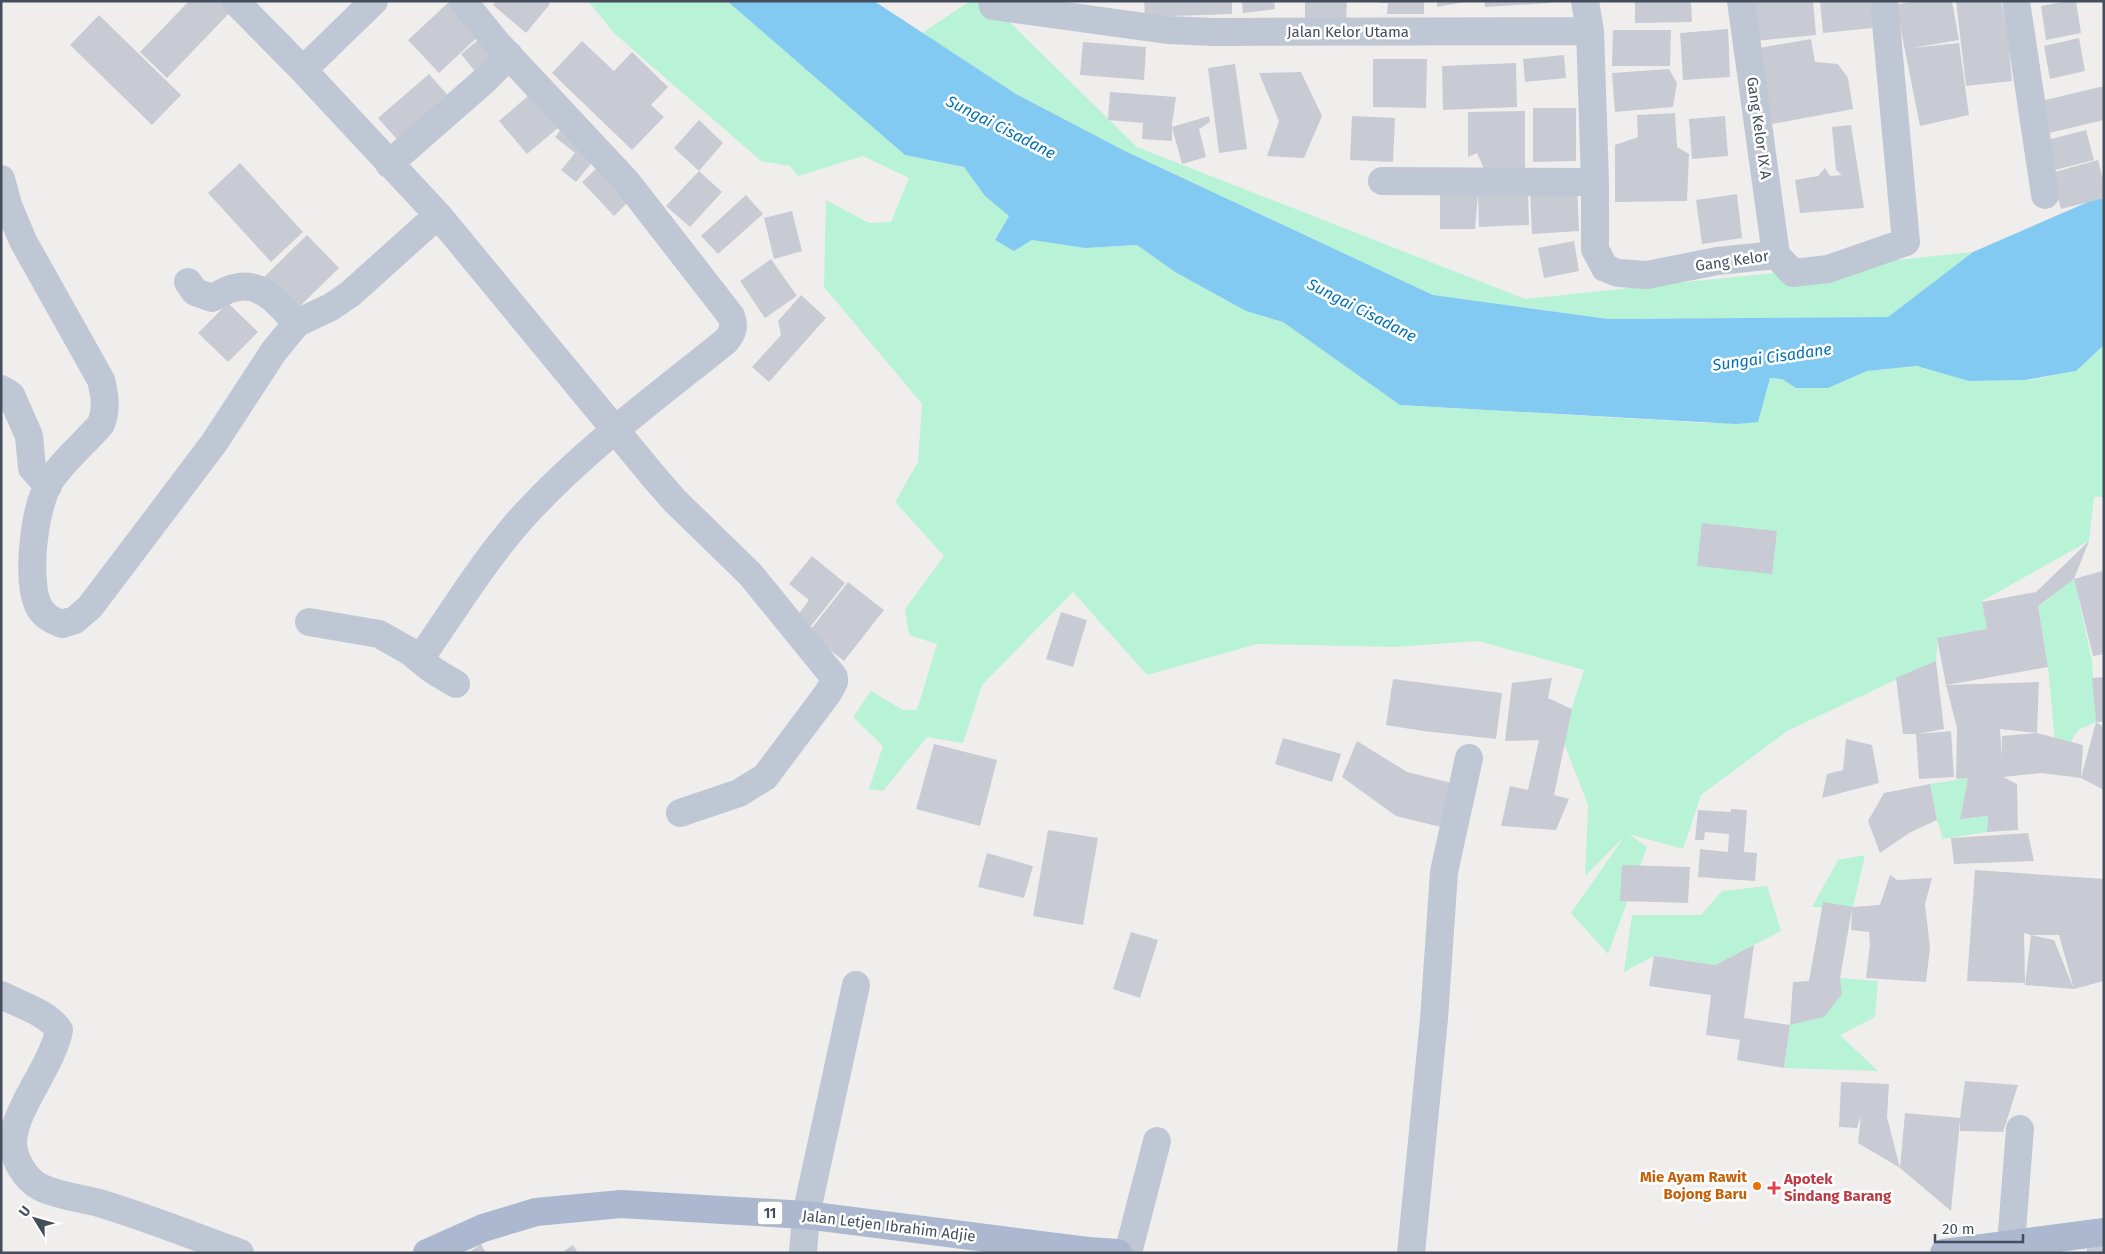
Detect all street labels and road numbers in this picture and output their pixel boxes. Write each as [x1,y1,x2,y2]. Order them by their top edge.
street label: Jalan Kelor Utama [1287,23,1409,41]
street label: Gang Kelor IX A [1743,76,1775,181]
street label: Gang Kelor [1694,247,1770,275]
road number: 11 [758,1202,782,1224]
street label: Jalan Letjen Ibrahim Adjie [801,1206,977,1246]

